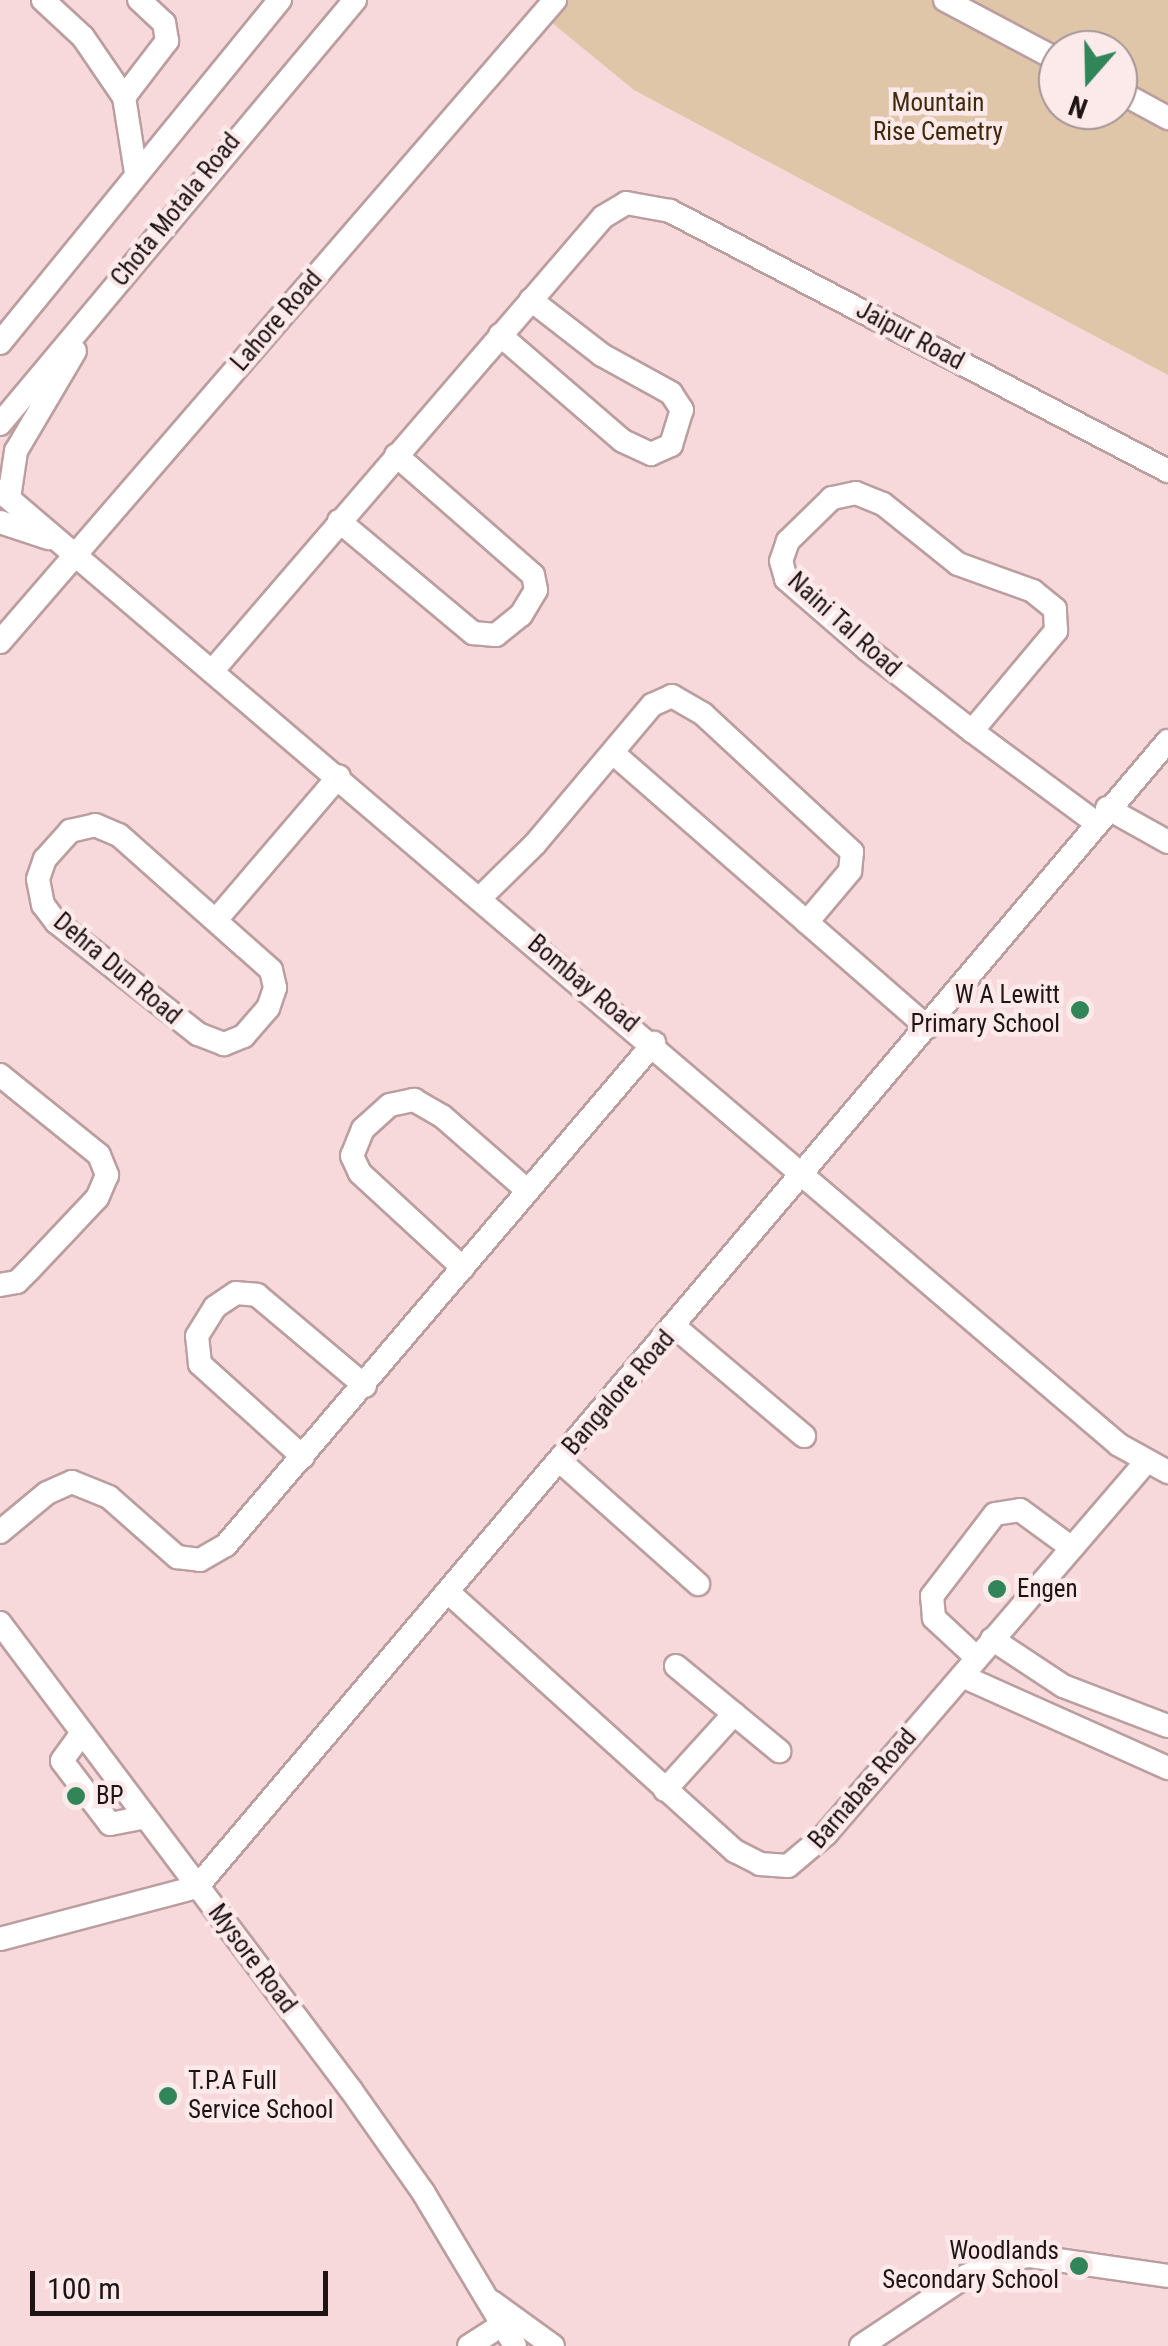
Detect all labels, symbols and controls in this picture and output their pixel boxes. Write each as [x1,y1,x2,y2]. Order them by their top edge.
north arrow [1038,30,1138,130]
text: N [1065,88,1092,125]
park label: Mountain Rise Cemetry [873,89,1003,148]
street label: Chota Motala Road [105,127,247,293]
street label: Lahore Road [225,265,329,377]
street label: Jaipur Road [851,295,969,377]
street label: Naini Tal Road [781,566,907,684]
street label: Dehra Dun Road [47,907,187,1031]
street label: Bombay Road [521,929,645,1039]
place label: W A Lewitt Primary School [911,981,1060,1040]
marker: W A Lewitt Primary School [1069,999,1091,1021]
street label: Bangalore Road [557,1325,681,1461]
place label: Engen [1017,1574,1078,1604]
marker: Engen [986,1578,1008,1600]
street label: Barnabas Road [803,1723,923,1855]
place label: BP [96,1781,124,1811]
marker: BP [65,1785,87,1807]
street label: Mysore Road [201,1899,303,2019]
place label: T.P.A Full Service School [188,2067,333,2126]
marker: T.P.A Full Service School [157,2085,179,2107]
place label: Woodlands Secondary School [882,2237,1059,2296]
scale bar [35,2251,332,2313]
marker: Woodlands Secondary School [1068,2255,1090,2277]
text: 100 m [47,2271,121,2306]

